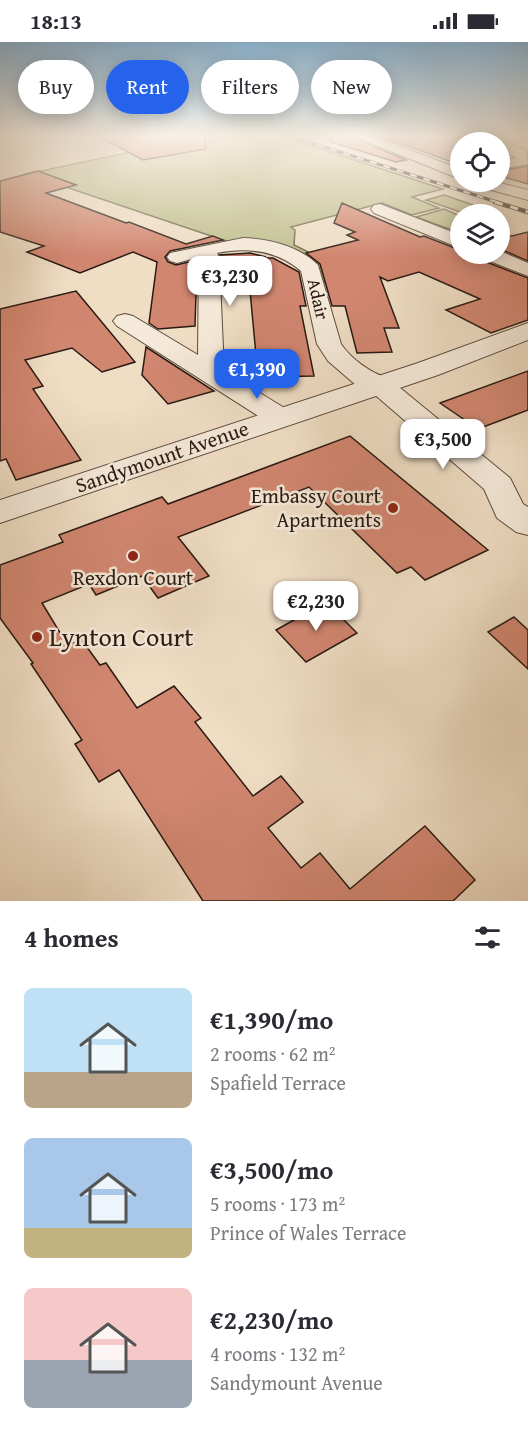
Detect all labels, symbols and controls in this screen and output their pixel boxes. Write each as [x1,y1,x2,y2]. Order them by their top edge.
text: 18:13 [30,5,82,37]
chip: Buy [18,60,94,114]
chip: Rent [106,60,189,114]
chip: Filters [201,60,299,114]
chip: New [311,60,392,114]
map controls [450,132,510,264]
button: locate [450,132,510,192]
button: layers [450,204,510,264]
pin: €3,230 [181,256,279,307]
text: €3,230 [201,261,259,290]
street label: Adair [301,276,336,323]
pin: €1,390 [208,349,306,400]
text: €1,390 [228,354,286,383]
street label: Sandymount Avenue [71,412,253,501]
pin: €3,500 [394,419,492,470]
text: €3,500 [414,424,472,453]
place label: Embassy Court Apartments [251,480,382,535]
marker: Embassy Court Apartments [386,501,400,515]
marker: Rexdon Court [126,549,140,563]
place label: Rexdon Court [73,562,194,593]
pin: €2,230 [267,581,365,632]
text: €2,230 [287,586,345,615]
place label: Lynton Court [49,617,193,656]
marker: Lynton Court [30,630,44,644]
text: 4 homes [24,918,119,957]
icon: filters [471,921,504,954]
text: €1,390/mo [210,1000,333,1039]
icon: home [72,1012,144,1084]
text: 2 rooms · 62 m² [210,1039,336,1068]
text: Spafield Terrace [210,1068,346,1097]
text: €3,500/mo [210,1150,333,1189]
icon: home [72,1162,144,1234]
text: 5 rooms · 173 m² [210,1189,345,1218]
text: Prince of Wales Terrace [210,1218,406,1247]
text: €2,230/mo [210,1300,333,1339]
icon: home [72,1312,144,1384]
text: 4 rooms · 132 m² [210,1339,345,1368]
text: Sandymount Avenue [210,1368,383,1397]

